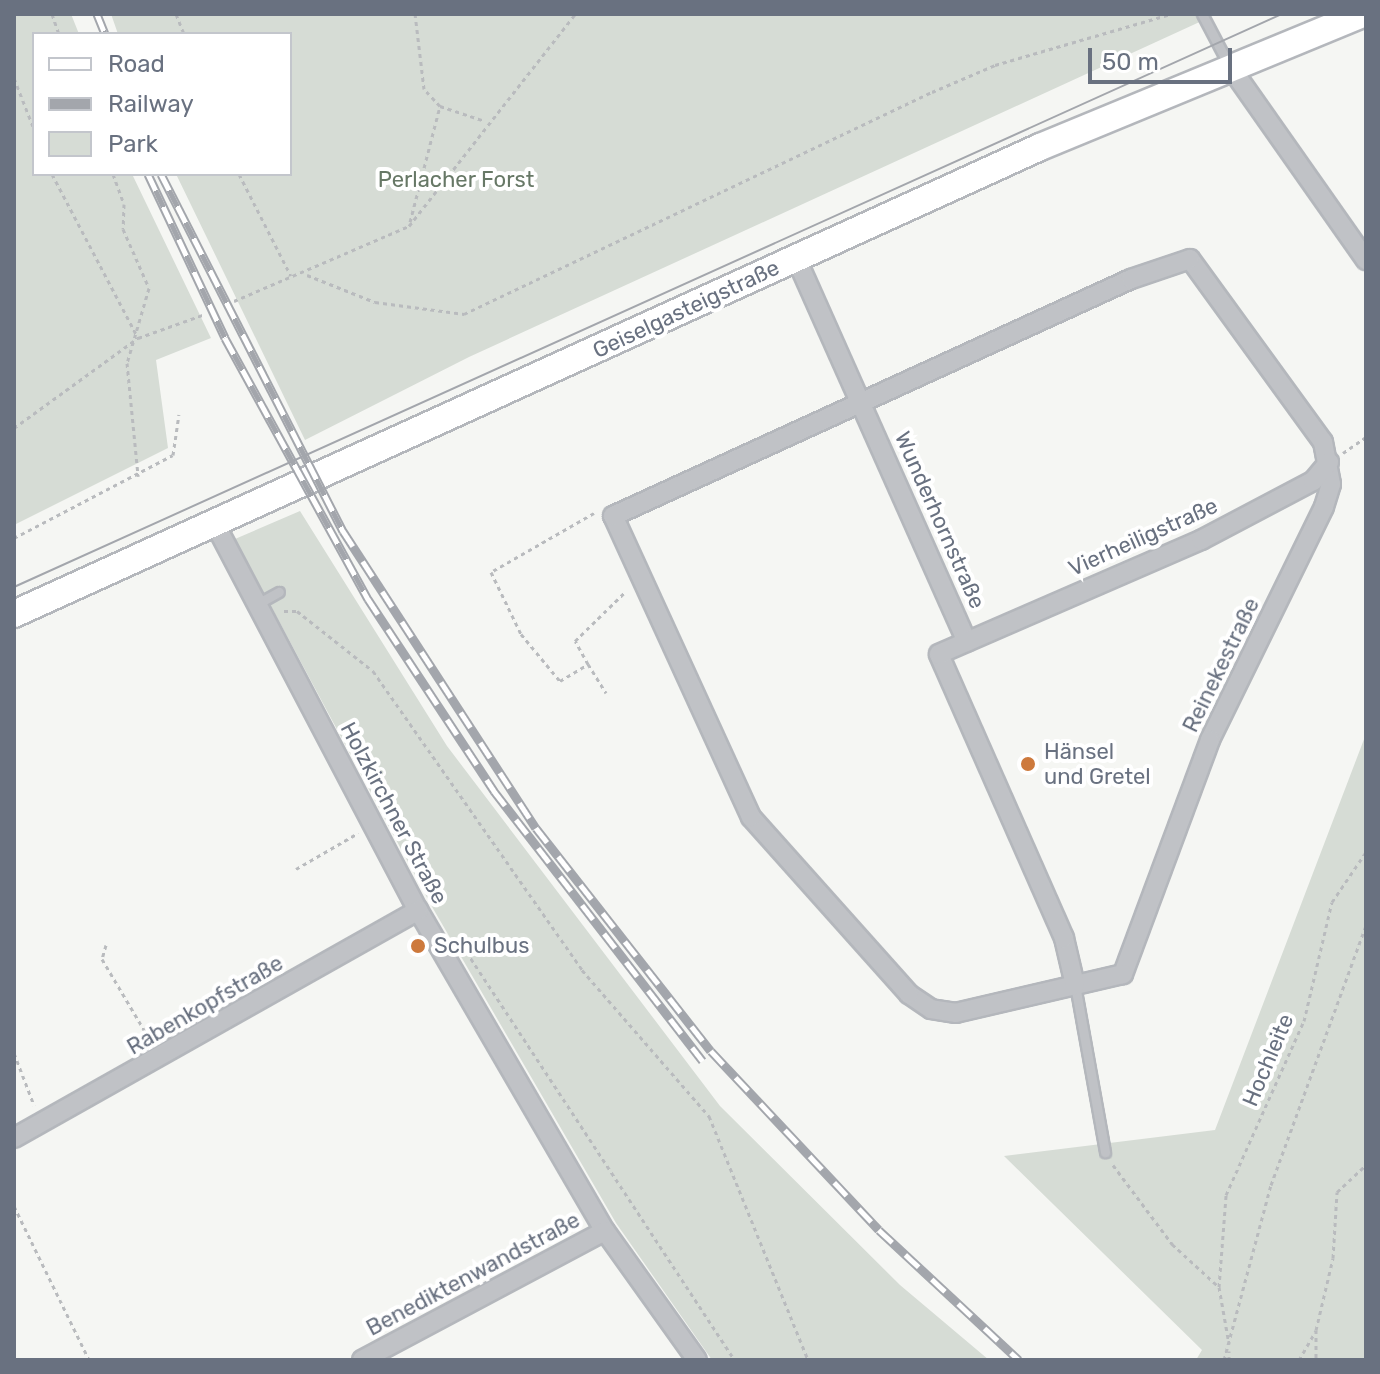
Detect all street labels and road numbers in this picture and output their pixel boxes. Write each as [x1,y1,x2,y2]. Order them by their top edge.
street label: Geiselgasteigstraße [589,254,783,364]
street label: Wunderhornstraße [889,427,991,613]
street label: Vierheiligstraße [1064,492,1222,582]
street label: Reinekestraße [1177,594,1265,736]
street label: Holzkirchner Straße [335,717,453,909]
street label: Rabenkopfstraße [122,950,288,1060]
street label: Hochleite [1237,1010,1299,1110]
street label: Benediktenwandstraße [362,1207,584,1341]

